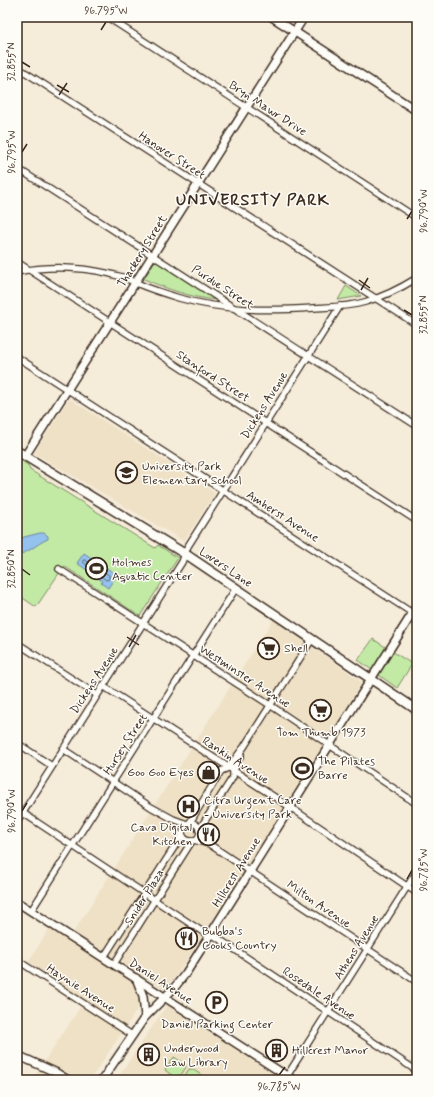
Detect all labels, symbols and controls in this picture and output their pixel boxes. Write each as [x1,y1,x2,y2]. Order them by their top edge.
text: 96.795°W [85,4,127,18]
text: 32.855°N [5,42,19,81]
street label: Bryn Mawr Drive [225,78,309,140]
street label: Hanover Street [135,128,208,184]
text: 96.795°W [5,131,19,173]
text: 96.790°W [417,189,431,233]
district label: UNIVERSITY PARK [176,190,330,211]
street label: Thackery Street [114,212,172,291]
street label: Purdue Street [188,262,257,314]
text: 32.855°N [417,295,431,334]
street label: Stanford Street [172,347,252,408]
street label: Dickens Avenue [238,368,292,442]
place label: University Park Elementary School [142,459,242,489]
school or university icon: University Park Elementary School [113,460,139,486]
street label: Amherst Avenue [243,487,322,546]
street label: Lovers Lane [196,544,255,592]
text: 32.850°N [5,549,19,589]
place label: Holmes Aquatic Center [112,555,192,585]
sports icon: Holmes Aquatic Center [84,556,110,582]
supermarket icon: Shell [255,635,281,661]
street label: Westminster Avenue [196,641,293,712]
place label: Shell [284,641,308,657]
street label: Dickens Avenue [67,644,123,717]
supermarket icon: Tom Thumb 1973 [308,698,334,724]
street label: Hursey Street [100,710,152,778]
place label: Tom Thumb 1973 [276,725,366,741]
street label: Rankin Avenue [199,733,272,789]
place label: The Pilates Barre [318,754,375,784]
sports icon: The Pilates Barre [289,755,315,781]
shop icon: Goo Goo Eyes [196,759,222,785]
place label: Goo Goo Eyes [127,765,194,781]
text: 96.790°W [5,789,19,833]
place label: Citra Urgent Care - University Park [204,793,302,823]
hospital icon: Citra Urgent Care - University Park [175,794,201,820]
place label: Cava Digital Kitchen [130,820,192,850]
restaurant icon: Cava Digital Kitchen [195,821,221,847]
street label: Hillcrest Avenue [209,834,265,911]
text: 96.785°W [417,849,431,891]
street label: Snider Plaza [121,866,168,929]
street label: Milton Avenue [283,877,354,932]
street label: Athens Avenue [331,912,383,983]
place label: Bubba's Cooks Country [202,924,277,954]
restaurant icon: Bubba's Cooks Country [174,925,200,951]
street label: Daniel Avenue [126,955,195,1008]
street label: Haynie Avenue [43,961,118,1017]
street label: Rosedale Avenue [279,964,358,1024]
parking icon: Daniel Parking Center [204,990,230,1016]
place label: Daniel Parking Center [161,1017,273,1034]
building icon: Hillcrest Manor [264,1037,290,1063]
place label: Underwood Law Library [164,1041,228,1071]
building icon: Underwood Law Library [136,1042,162,1068]
place label: Hillcrest Manor [292,1043,368,1059]
text: 96.785°W [258,1080,300,1094]

